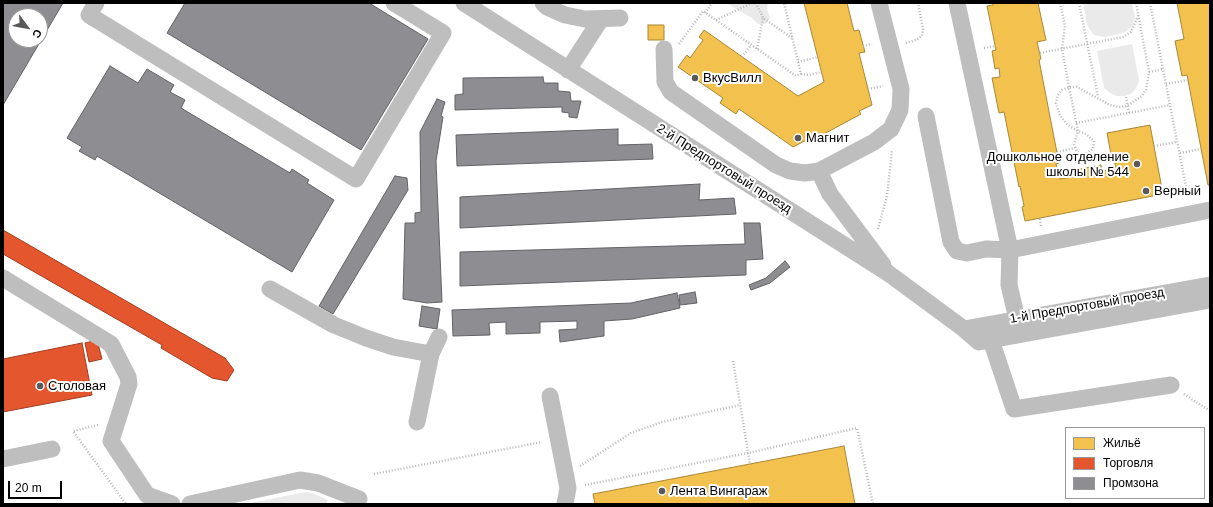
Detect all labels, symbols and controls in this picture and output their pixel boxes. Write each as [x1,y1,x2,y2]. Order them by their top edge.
north arrow [8,8,48,48]
text: С [30,27,45,40]
place label: ВкусВилл [703,70,761,86]
marker: ВкусВилл [690,73,700,83]
street label: 2-й Предпортовый проезд [653,121,795,217]
place label: Магнит [806,130,849,146]
marker: Магнит [793,133,803,143]
place label: Дошкольное отделение школы № 544 [987,149,1129,180]
marker: Дошкольное отделение школы № 544 [1132,159,1142,169]
place label: Верный [1154,183,1201,199]
marker: Верный [1141,186,1151,196]
street label: 1-й Предпортовый проезд [1009,285,1165,327]
place label: Столовая [48,378,106,394]
marker: Столовая [35,381,45,391]
legend [1065,427,1205,499]
text: Жильё [1103,436,1141,450]
text: Торговля [1103,456,1153,470]
scale bar [10,473,64,499]
text: Промзона [1103,476,1158,490]
text: 20 m [15,481,42,495]
place label: Лента Вингараж [670,483,768,499]
marker: Лента Вингараж [657,486,667,496]

